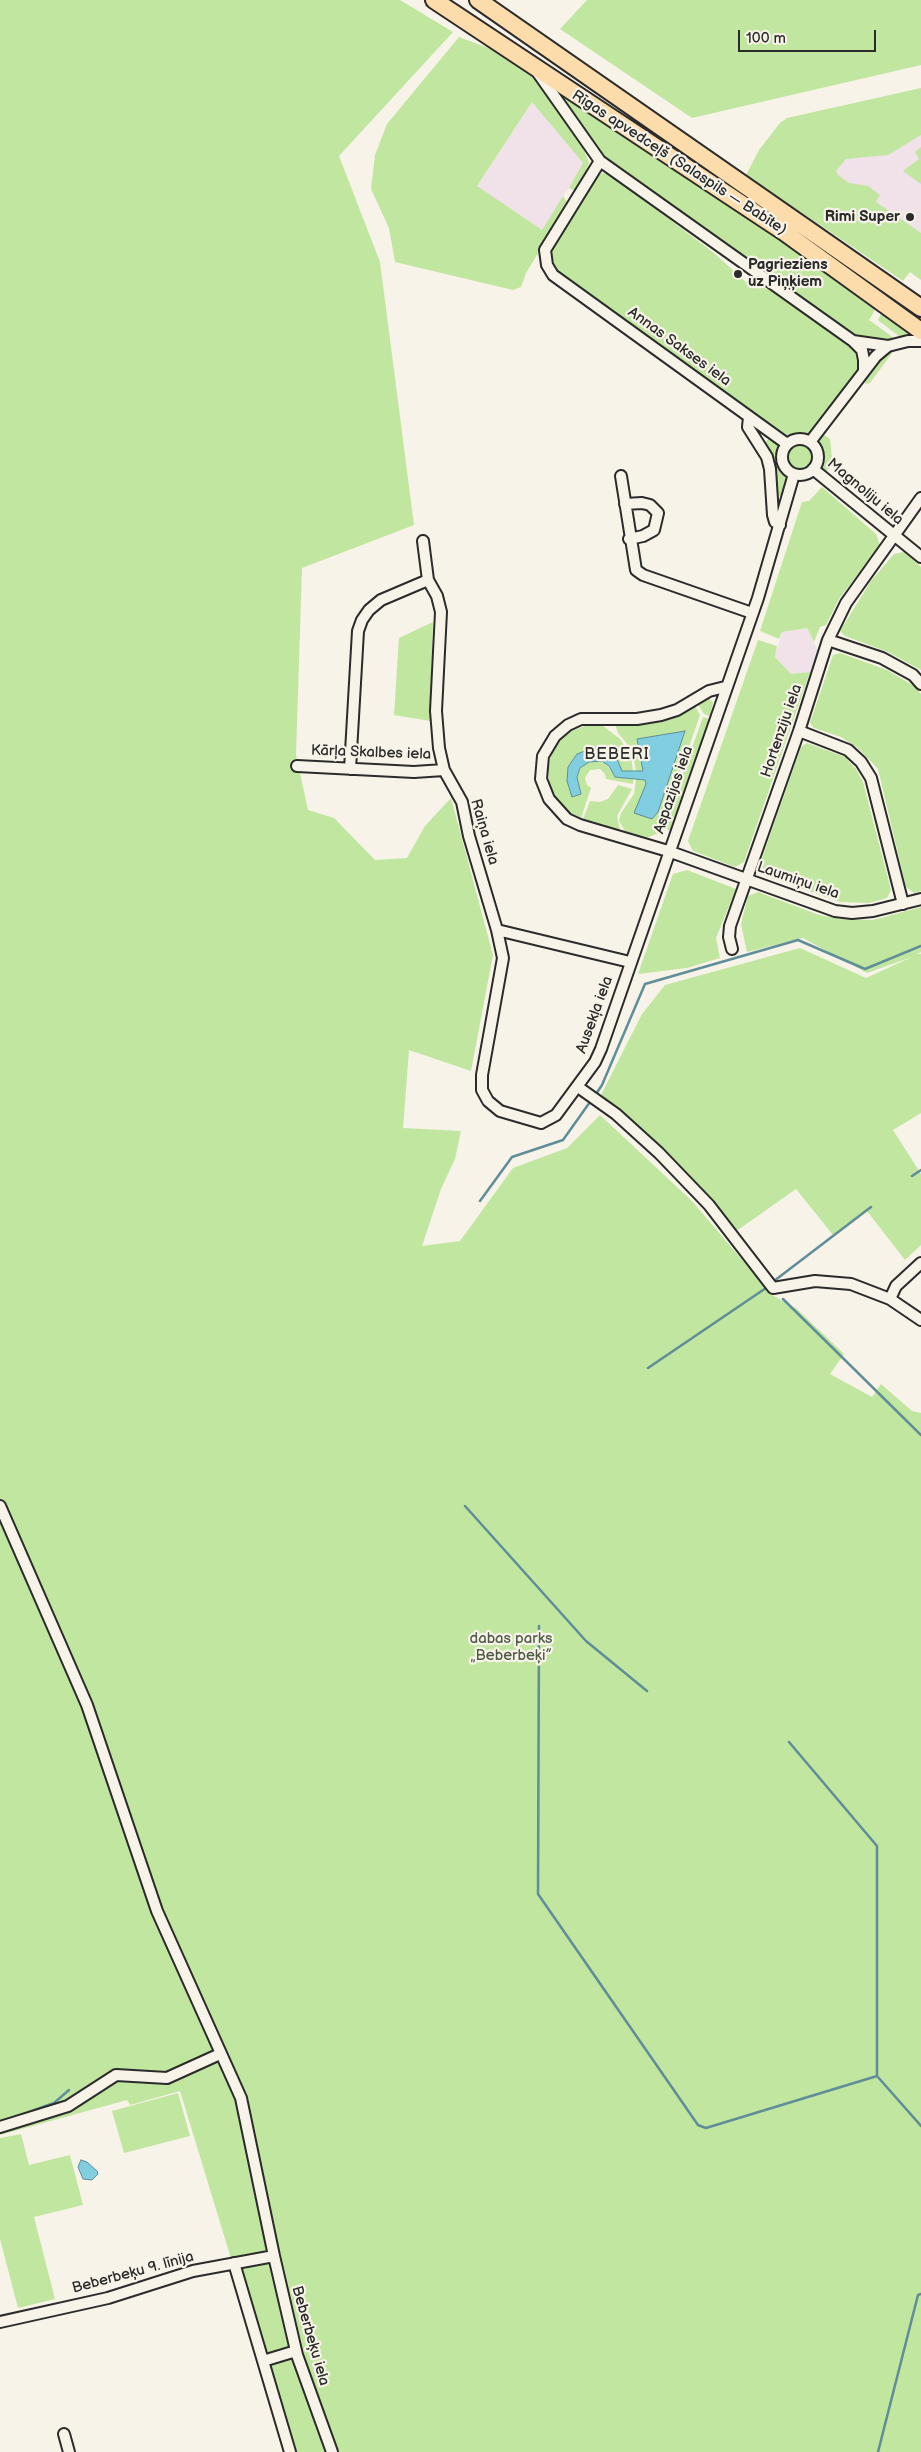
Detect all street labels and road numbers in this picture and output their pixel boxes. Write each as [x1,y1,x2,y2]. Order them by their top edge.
street label: Rīgas apvedceļš (Salaspils — Babīte) [568,87,790,239]
street label: Annas Sakses iela [624,304,734,390]
street label: Magnoliju iela [823,455,907,529]
street label: Hortenziju iela [758,682,806,780]
street label: Kārļa Skalbes iela [311,742,431,764]
street label: Aspazijas iela [651,744,697,836]
street label: Raiņa iela [466,797,502,867]
street label: Laumiņu iela [754,859,842,903]
street label: Ausekļa iela [573,974,617,1056]
street label: Beberbeķu 9. līnija [70,2248,196,2298]
street label: Beberbeķu iela [287,2284,333,2388]

